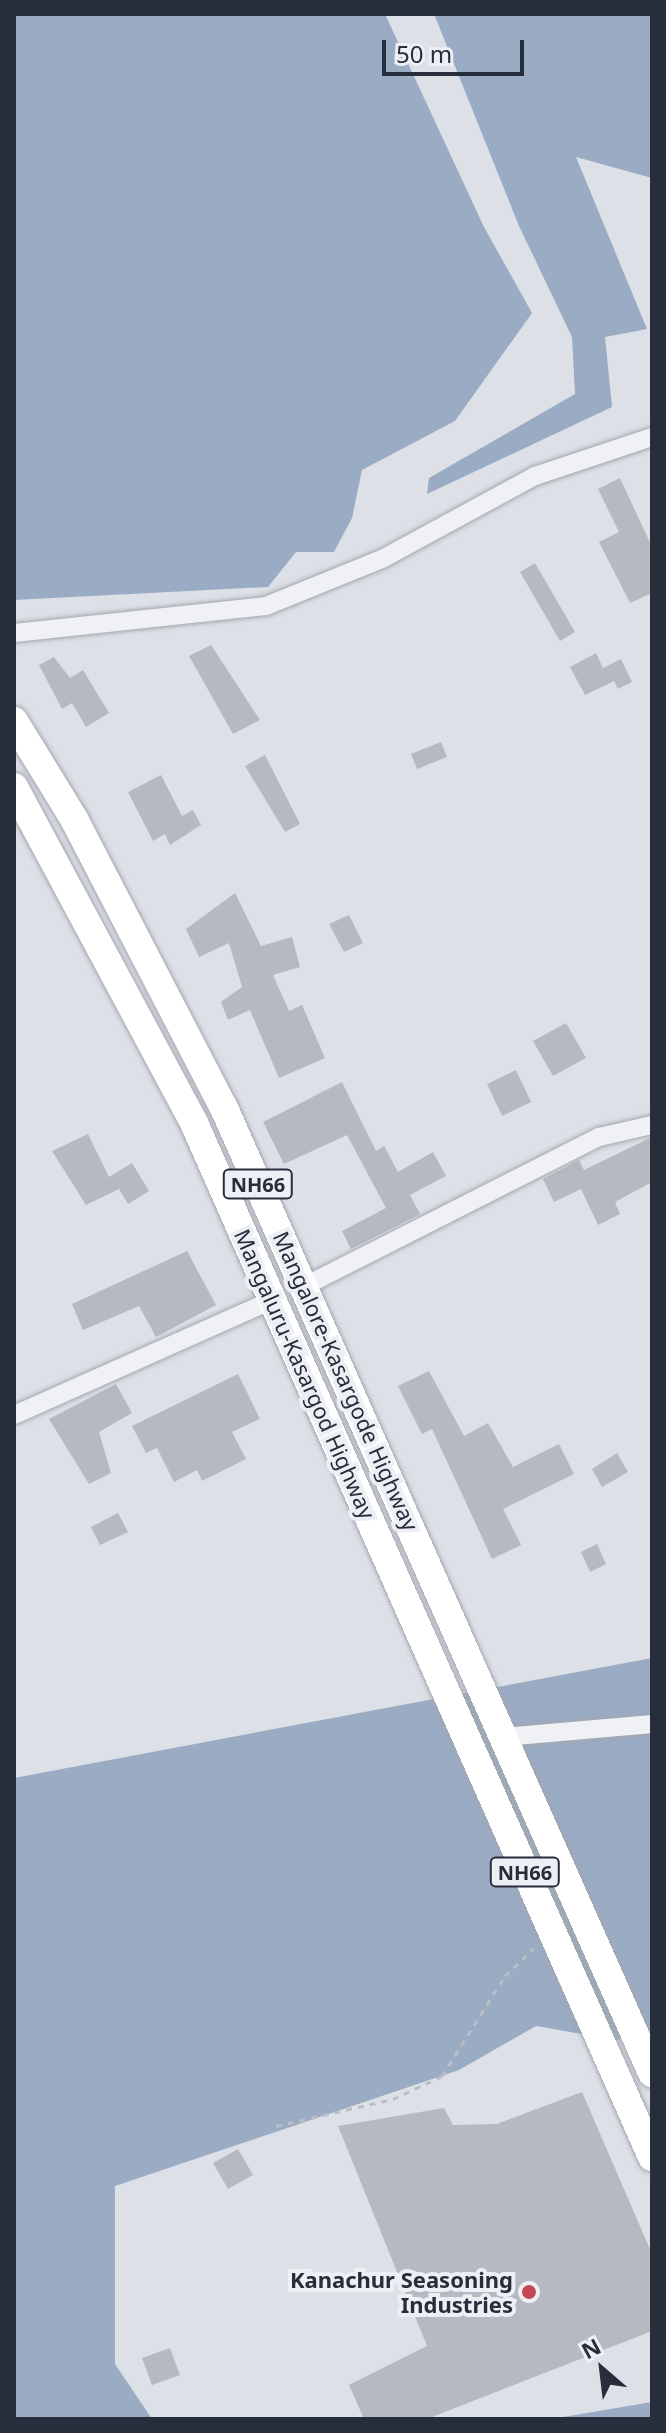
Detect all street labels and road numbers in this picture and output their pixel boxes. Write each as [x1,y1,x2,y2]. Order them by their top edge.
road number: NH66 [222,1168,294,1200]
street label: Mangaluru-Kasargod Highway [229,1225,381,1523]
street label: Mangalore-Kasargode Highway [268,1227,424,1535]
road number: NH66 [489,1856,561,1888]

